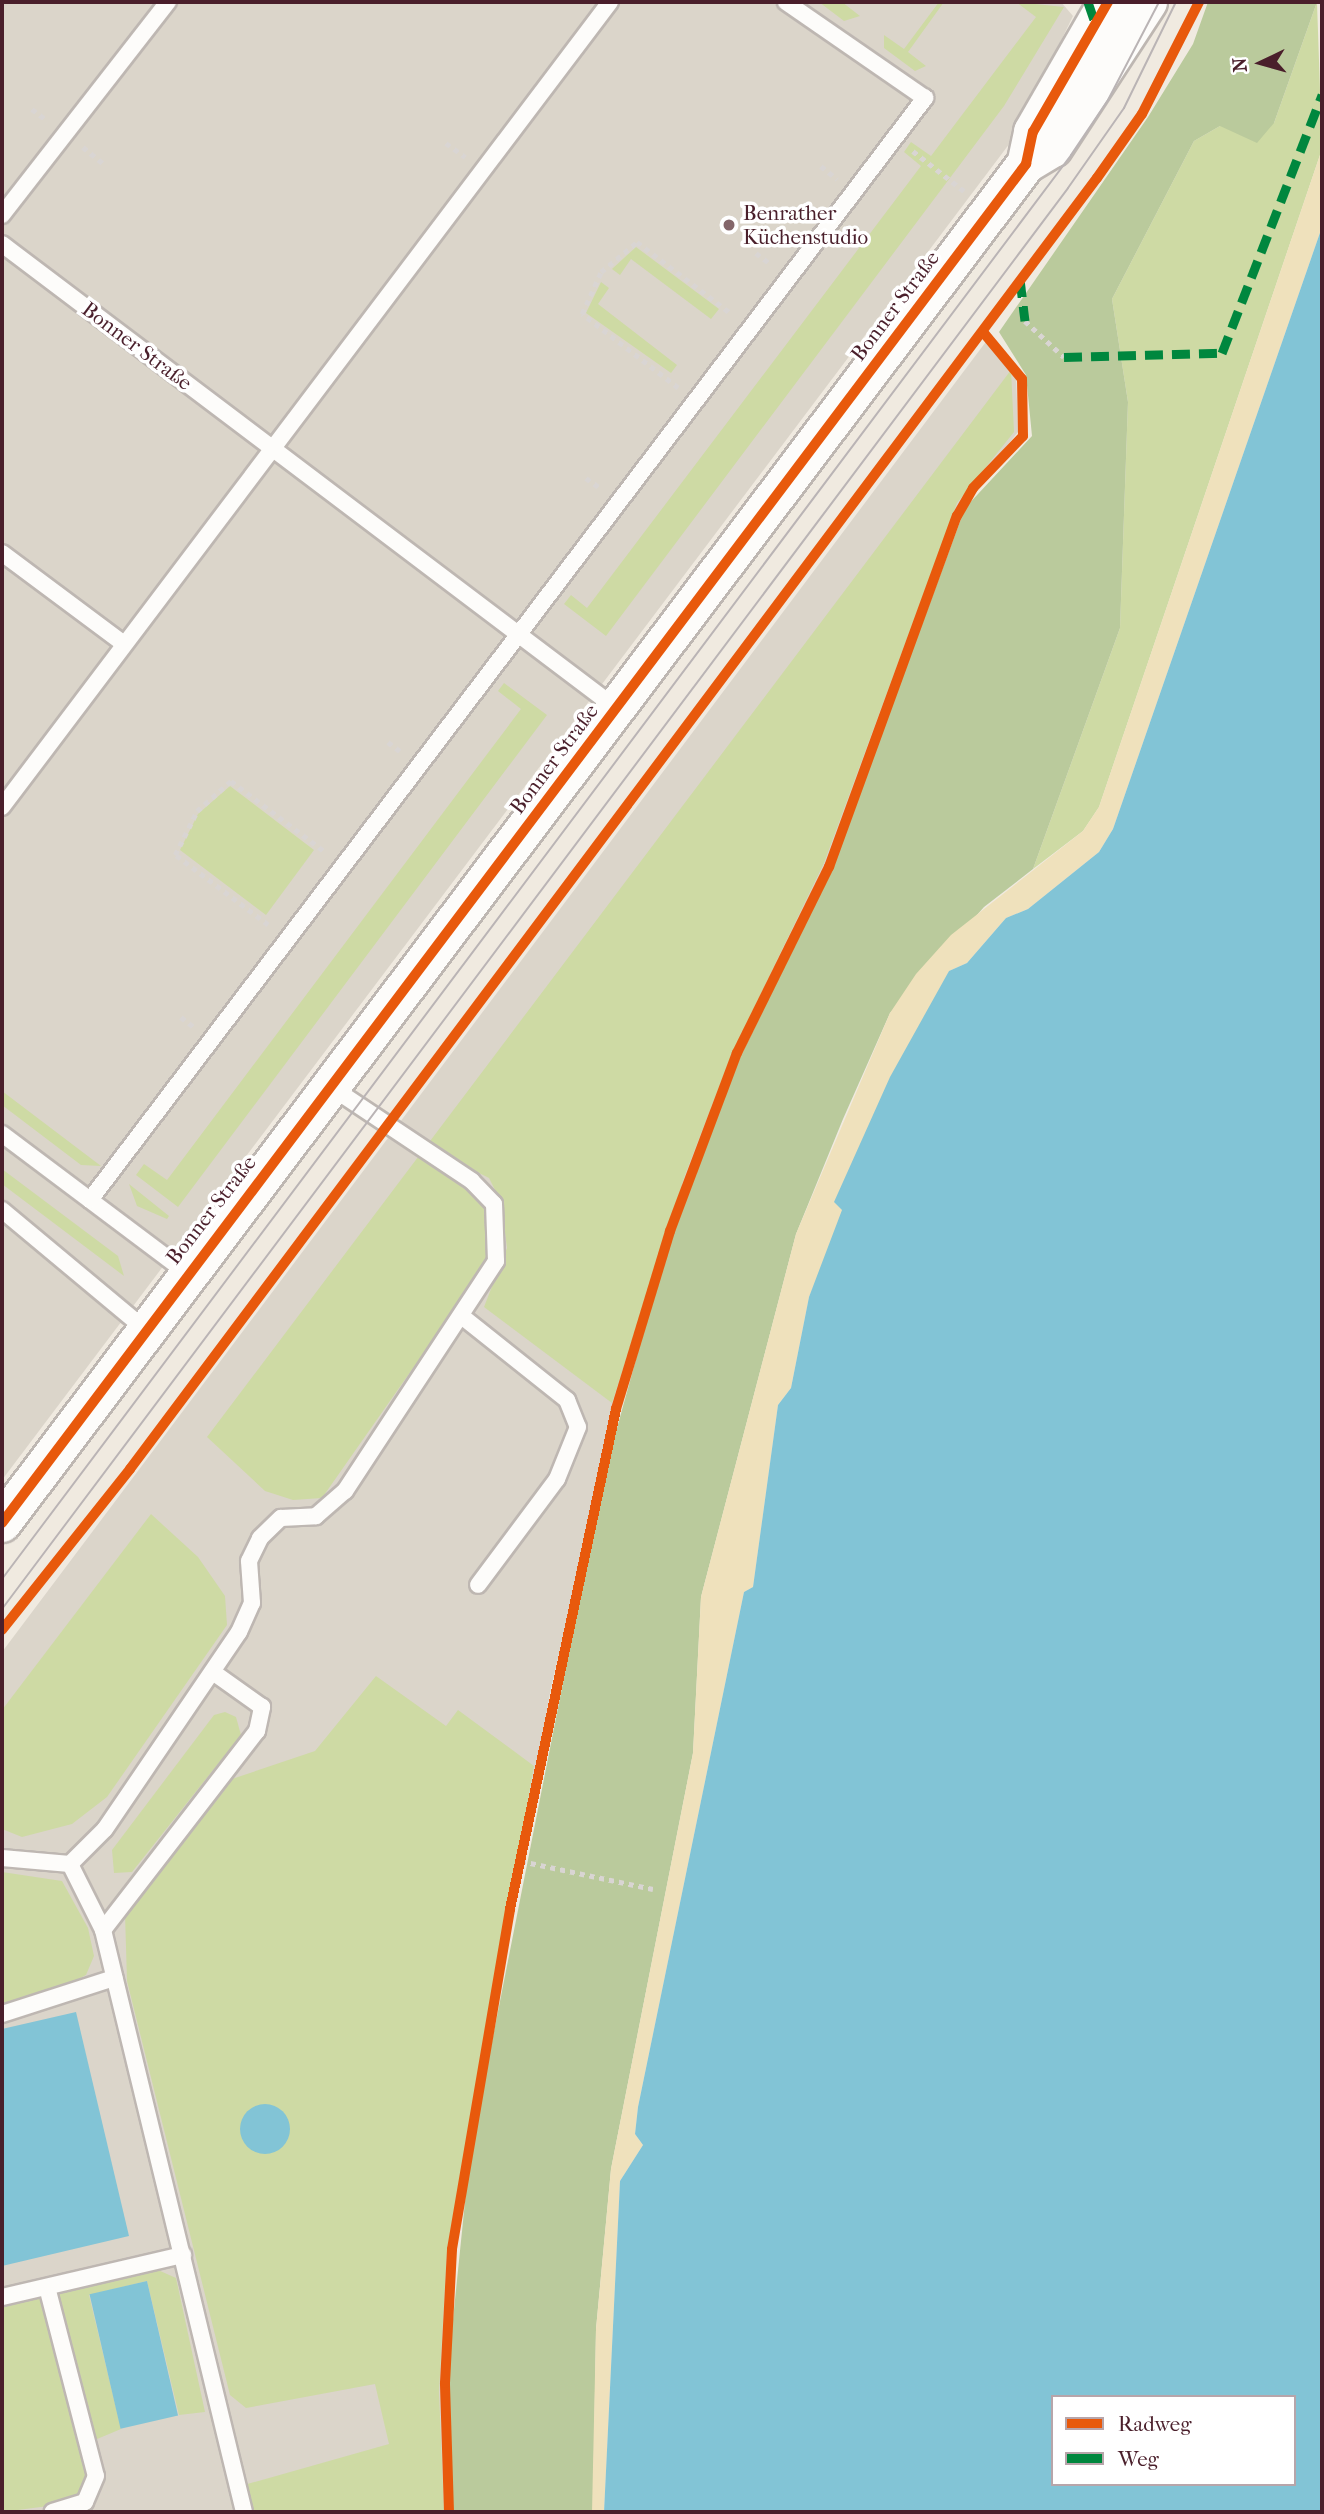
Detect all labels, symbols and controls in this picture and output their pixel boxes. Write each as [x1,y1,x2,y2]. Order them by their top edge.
north arrow [1226,28,1296,98]
text: N [1228,57,1252,73]
place label: Benrather Küchenstudio [743,200,868,250]
marker: Benrather Küchenstudio [721,217,737,233]
street label: Bonner Straße [845,246,945,366]
street label: Bonner Straße [77,296,197,396]
street label: Bonner Straße [504,699,604,819]
street label: Bonner Straße [161,1151,261,1269]
legend [1051,2395,1296,2486]
text: Radweg [1118,2412,1191,2436]
text: Weg [1118,2447,1159,2471]

